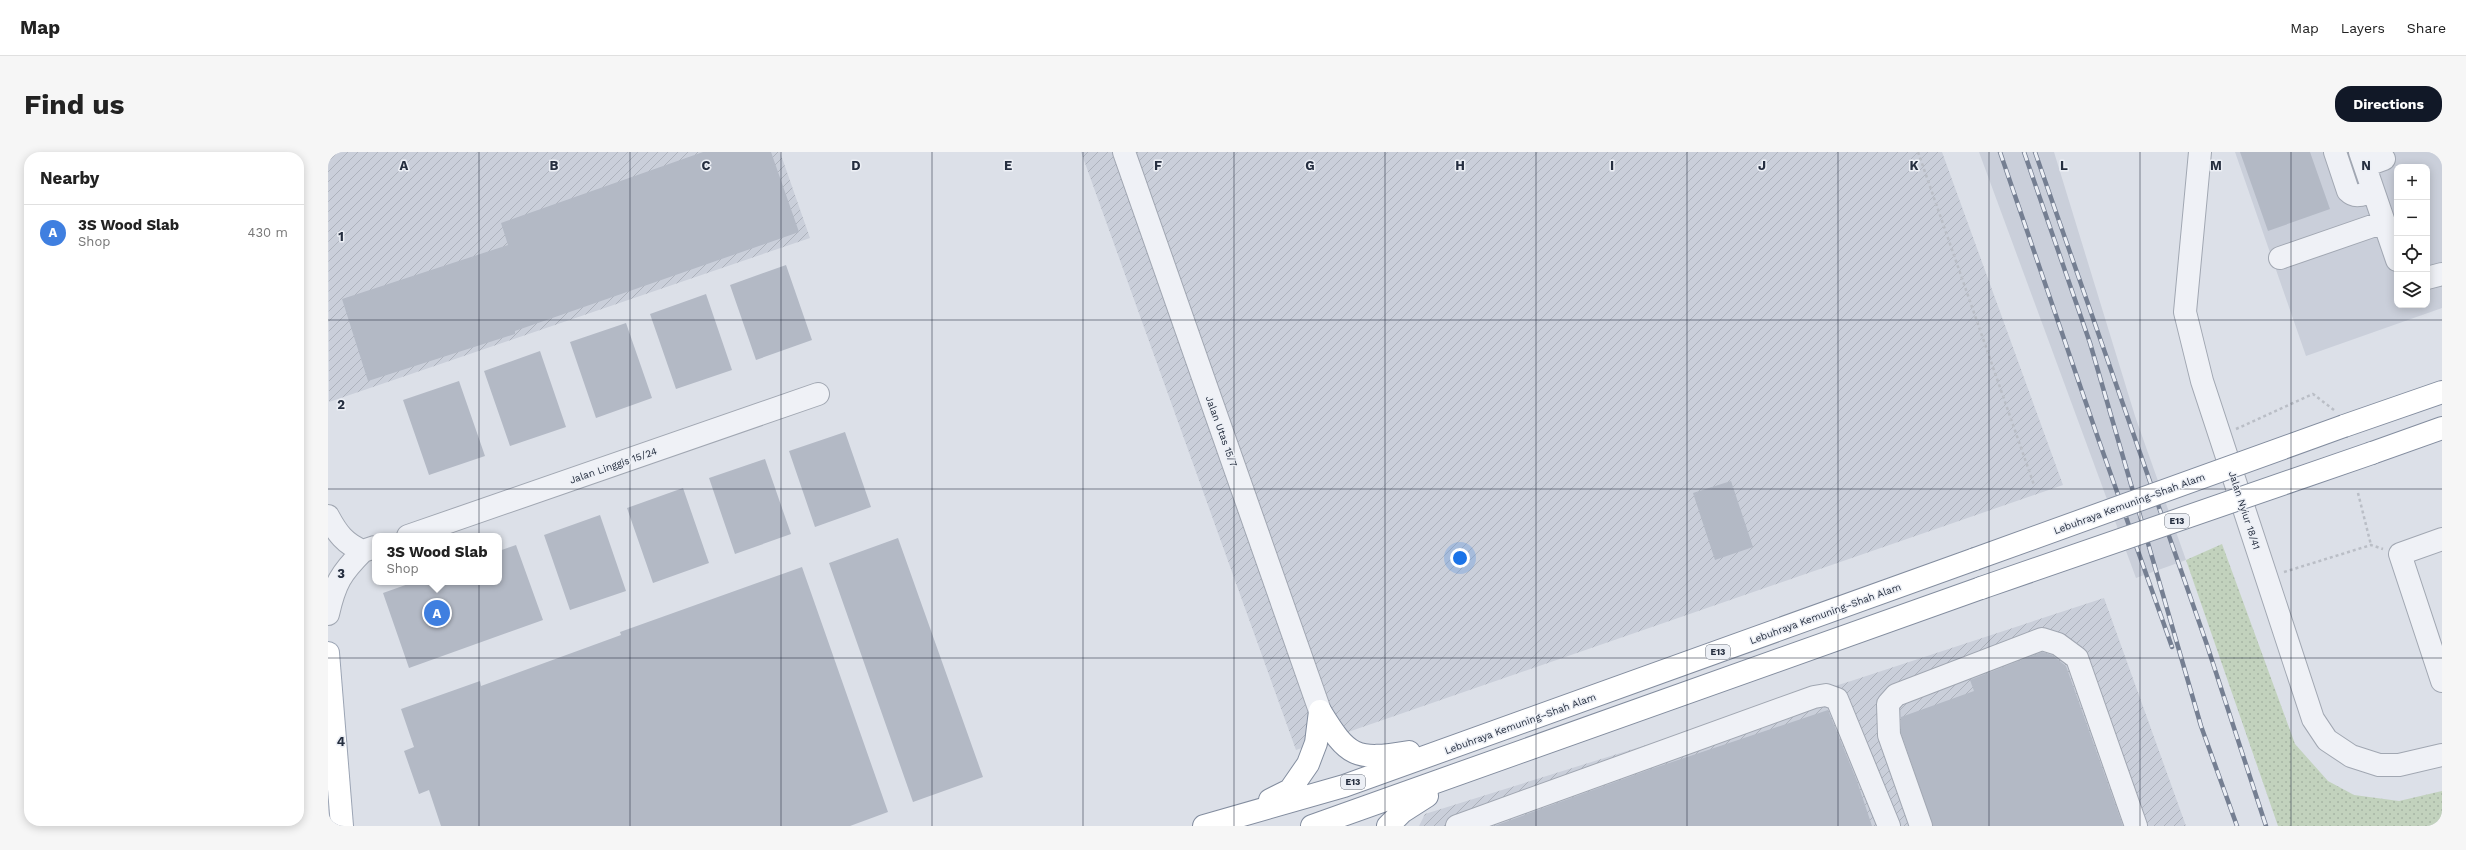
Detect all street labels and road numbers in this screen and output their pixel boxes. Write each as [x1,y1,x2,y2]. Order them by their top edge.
street label: Jalan Utas 15/7 [1204,394,1240,468]
street label: Jalan Linggis 15/24 [568,445,658,486]
street label: Jalan Nyiur 18/41 [2227,470,2262,551]
street label: Lebuhraya Kemuning–Shah Alam [2052,471,2206,536]
road number: E13 [2165,514,2189,528]
street label: Lebuhraya Kemuning–Shah Alam [1748,581,1902,646]
road number: E13 [1706,645,1730,659]
street label: Lebuhraya Kemuning–Shah Alam [1443,691,1597,756]
road number: E13 [1341,775,1365,789]

